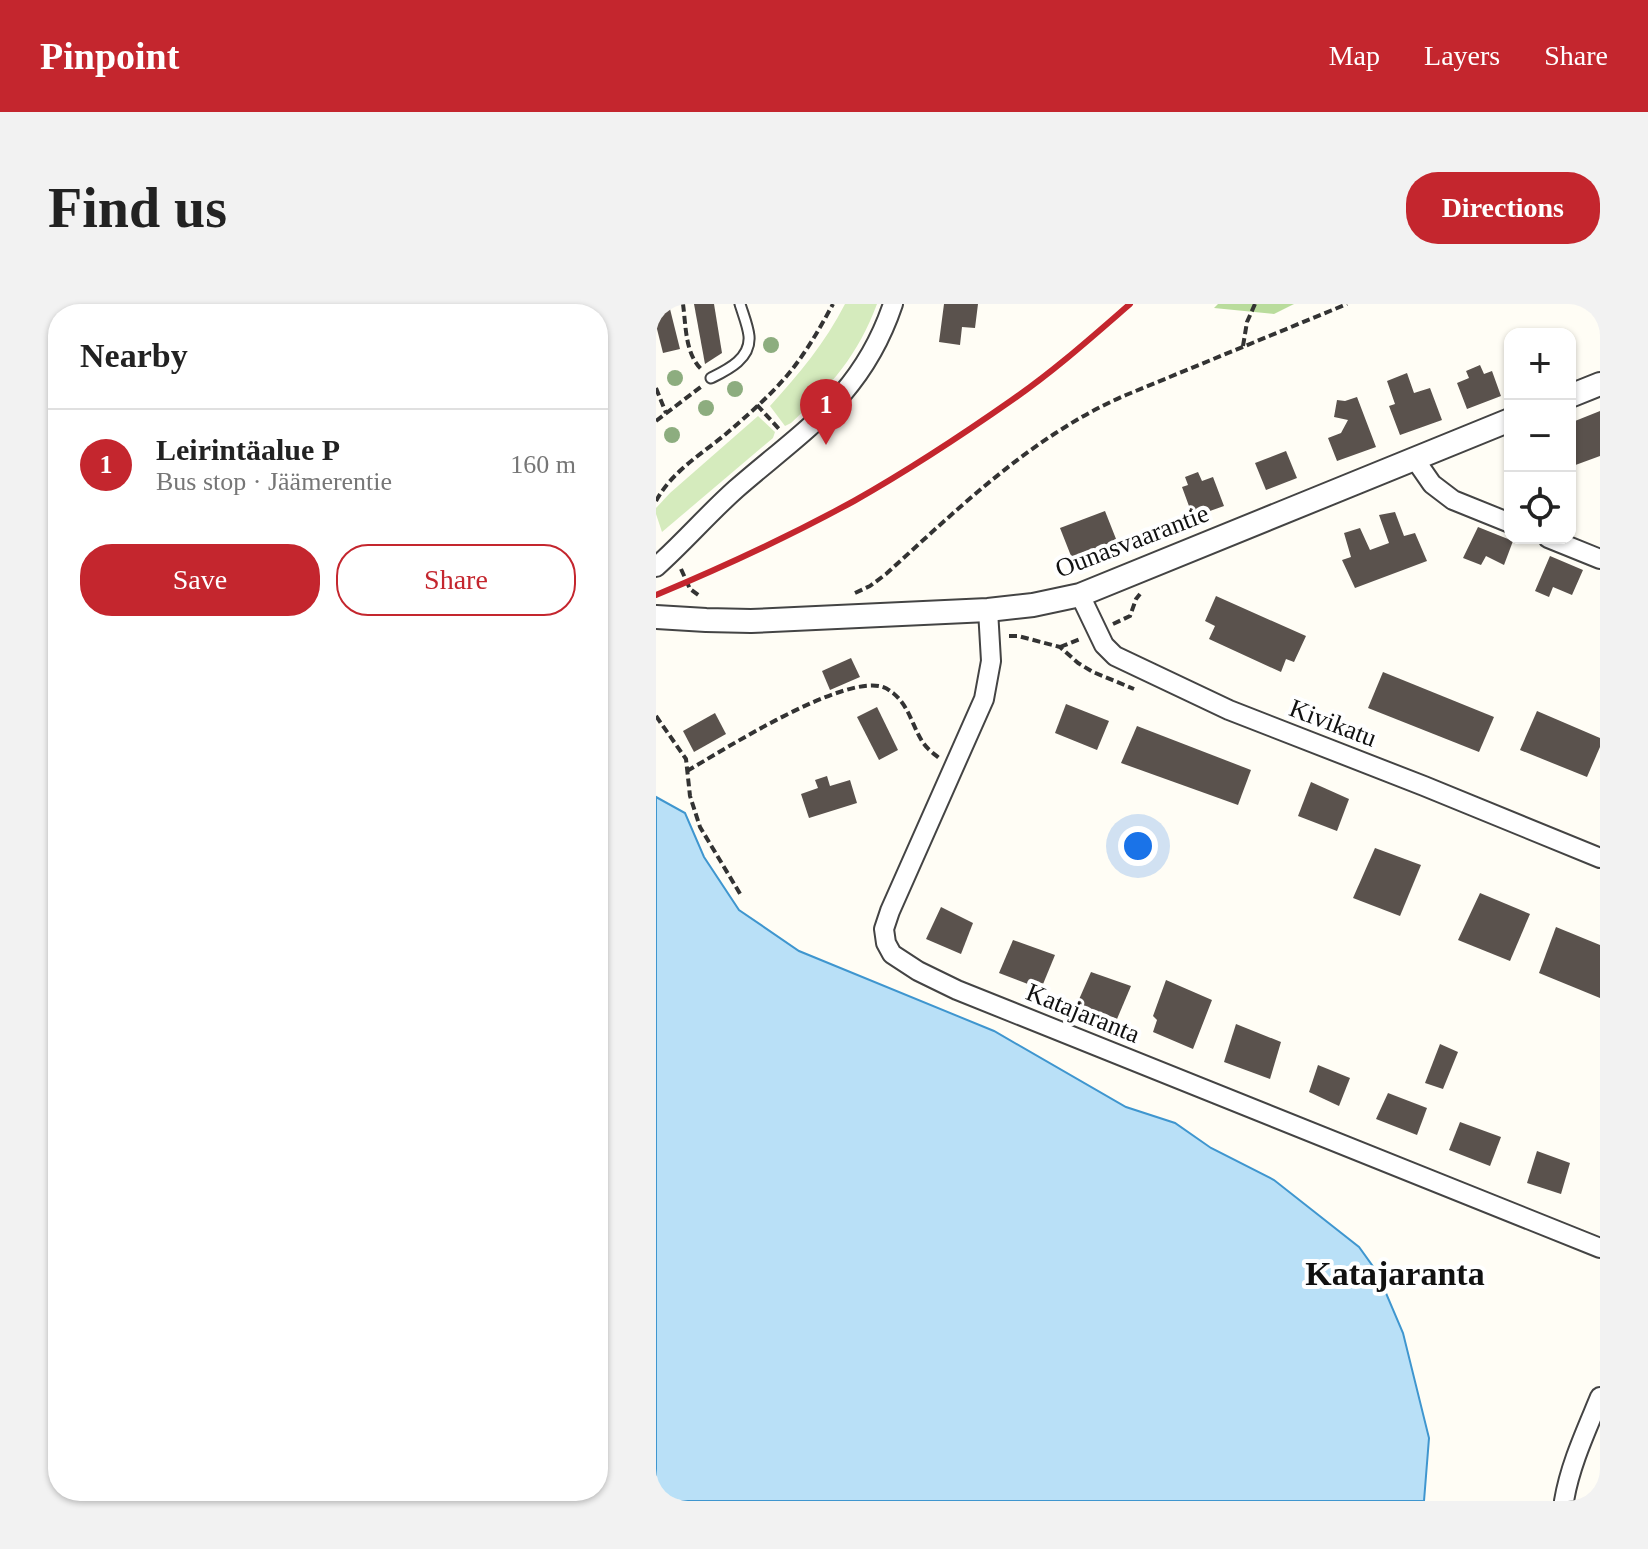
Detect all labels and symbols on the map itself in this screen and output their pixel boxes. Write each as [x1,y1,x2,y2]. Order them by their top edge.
pin: 1 [800,379,852,445]
street label: Ounasvaarantie [1051,498,1213,584]
street label: Kivikatu [1285,693,1381,753]
your location [1118,826,1158,866]
street label: Katajaranta [1022,977,1144,1049]
district label: Katajaranta [1305,1255,1485,1292]

